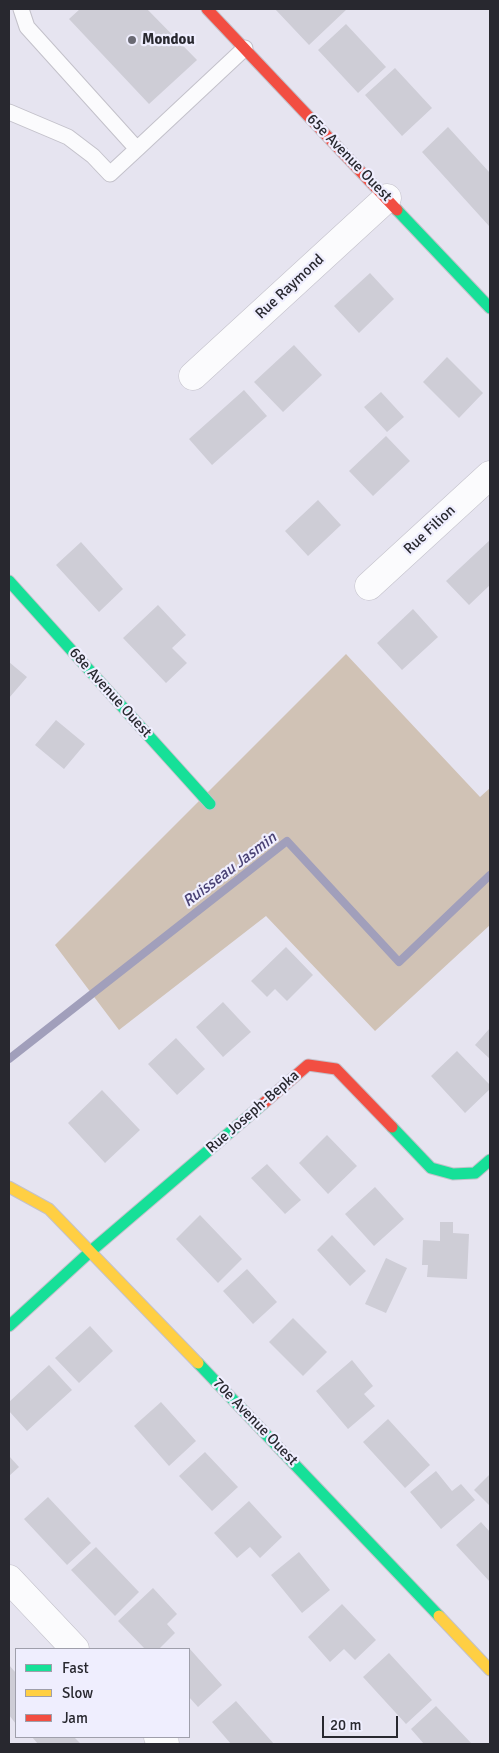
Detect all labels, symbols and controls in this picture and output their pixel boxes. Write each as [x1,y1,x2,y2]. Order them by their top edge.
place label: Mondou [142,31,195,49]
marker: Mondou [126,34,138,46]
street label: 65e Avenue Ouest [303,111,395,205]
street label: Rue Raymond [252,251,328,323]
street label: Rue Filion [400,502,460,558]
street label: 68e Avenue Ouest [65,644,155,742]
water label: Ruisseau Jasmin [179,829,281,911]
street label: Rue Joseph-Bepka [203,1067,303,1157]
street label: 70e Avenue Ouest [209,1375,301,1469]
legend [15,1648,190,1738]
text: Fast [62,1659,89,1677]
text: Slow [62,1684,93,1702]
scale bar [324,1706,400,1738]
text: Jam [62,1709,88,1727]
text: 20 m [330,1716,361,1734]

